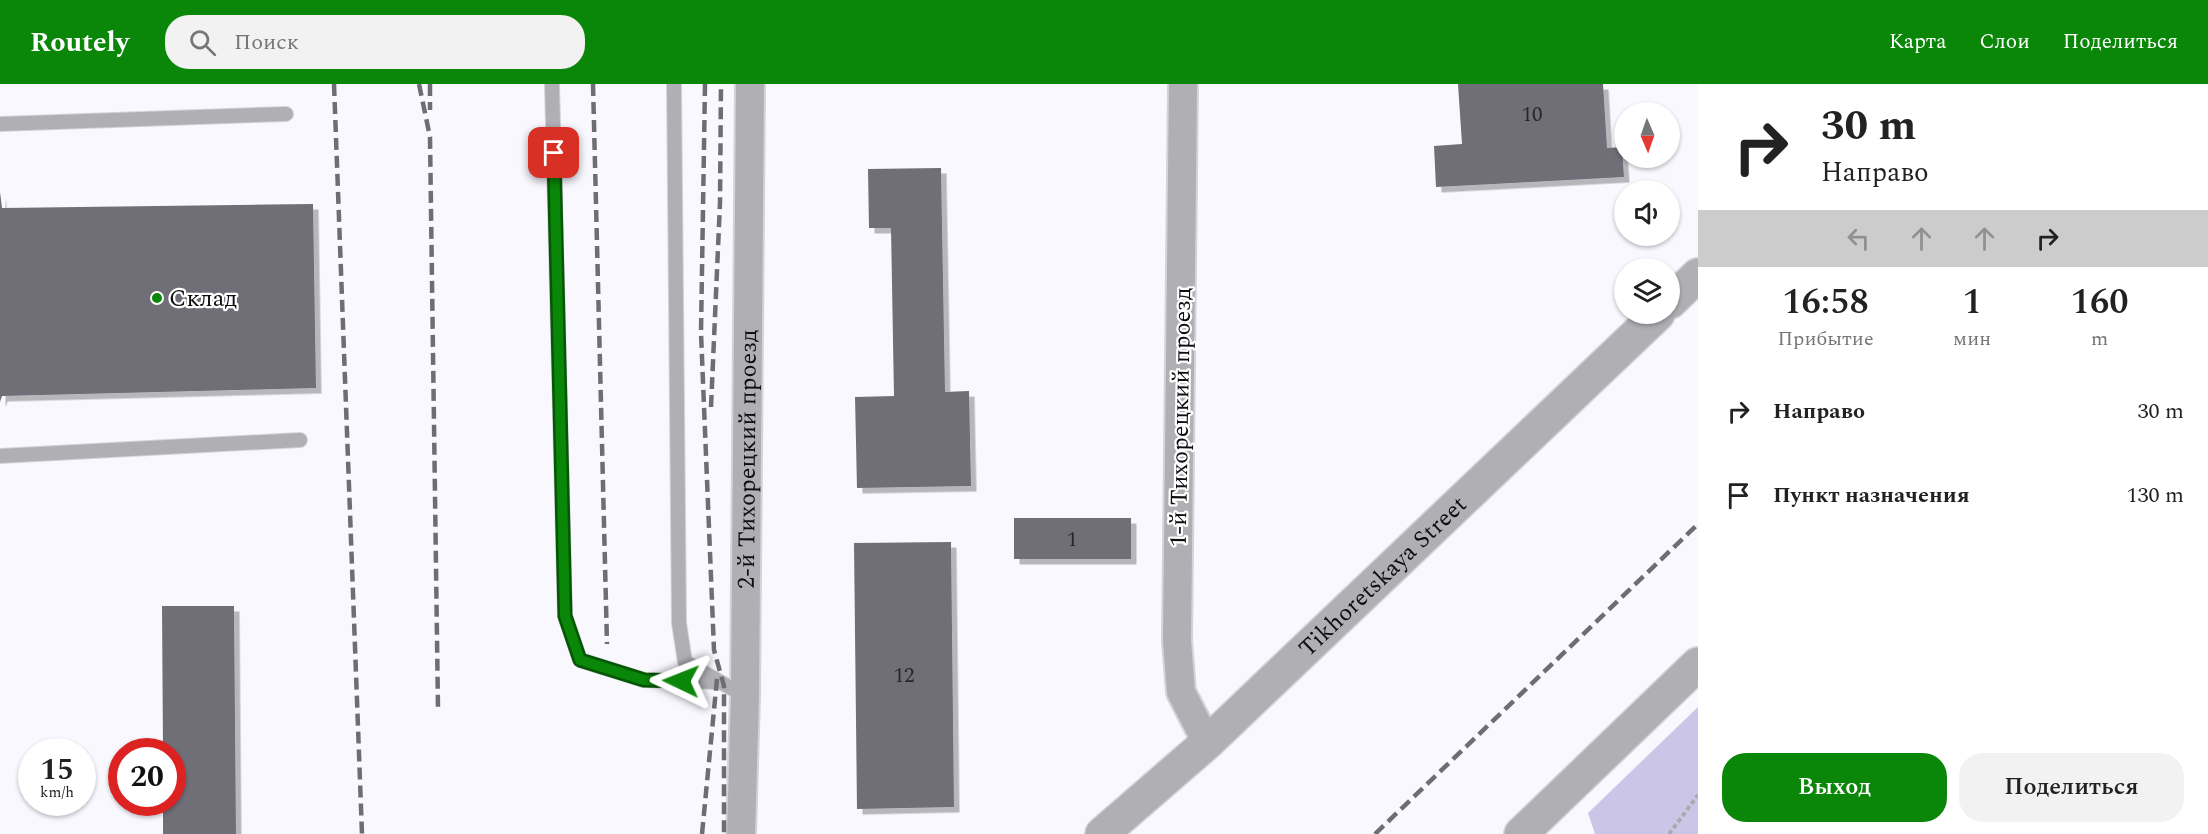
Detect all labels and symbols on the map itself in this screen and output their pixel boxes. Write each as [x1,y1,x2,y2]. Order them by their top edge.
house number: 10 [1522,99,1543,131]
north arrow [1614,102,1680,168]
pin [528,127,579,178]
place label: Склад [169,281,237,317]
street label: 1-й Тихорецкий проезд [1161,287,1201,547]
marker: Склад [150,291,164,305]
street label: 2-й Тихорецкий проезд [729,329,767,589]
street label: Tikhoretskaya Street [1291,488,1475,666]
house number: 1 [1067,524,1077,556]
position arrow [649,649,713,713]
house number: 12 [894,660,915,692]
speed limit sign: 20 [108,738,186,816]

